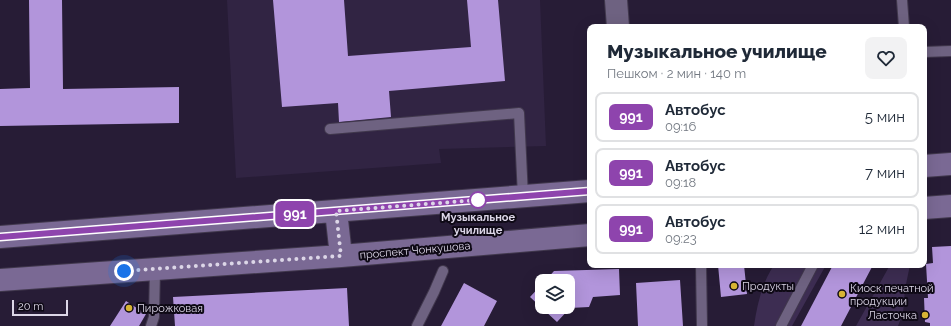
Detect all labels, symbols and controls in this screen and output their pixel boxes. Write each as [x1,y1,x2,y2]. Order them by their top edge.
button: heart [865,37,907,79]
text: Музыкальное училище [607,40,827,62]
text: Пешком · 2 мин · 140 m [607,66,746,81]
text: Автобус [665,101,726,119]
text: 5 мин [865,108,905,126]
text: 991 [619,109,643,125]
text: 09:16 [665,119,696,134]
text: Автобус [665,157,726,175]
text: 7 мин [865,164,905,182]
text: 991 [619,165,643,181]
text: 09:18 [665,175,696,190]
marker: Музыкальное училище [469,191,487,209]
line badge: 991 [272,201,318,227]
text: 991 [283,206,307,222]
place label: Музыкальное училище [441,211,516,237]
text: Автобус [665,213,726,231]
text: 12 мин [859,220,905,238]
text: 991 [619,221,643,237]
text: 09:23 [665,231,697,246]
street label: проспект Чонкушова [359,239,471,262]
your location [114,261,134,281]
map controls [535,274,575,314]
button: layers [535,274,575,314]
place label: Продукты [742,280,794,293]
marker: Продукты [729,281,739,291]
place label: Киоск печатной продукции [850,282,934,308]
marker: Киоск печатной продукции [837,289,847,299]
scale bar [12,298,68,317]
text: 20 m [18,300,43,313]
place label: Пирожковая [137,302,203,315]
marker: Пирожковая [124,303,134,313]
place label: Ласточка [868,309,917,322]
marker: Ласточка [920,310,930,320]

